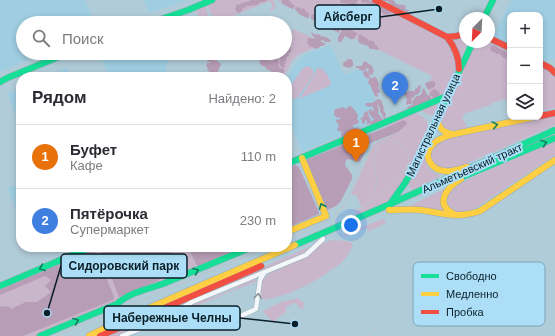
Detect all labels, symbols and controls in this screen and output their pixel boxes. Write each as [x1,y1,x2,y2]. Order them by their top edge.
callout: Айсберг [315,5,380,29]
text: Айсберг [324,10,372,24]
north arrow [459,12,495,48]
map controls [507,12,543,120]
button: + [507,12,543,48]
search box [16,16,292,60]
icon: search [30,27,52,49]
text: Поиск [62,30,104,47]
button: − [507,48,543,84]
street label: Магистральная улица [404,71,462,178]
pin: 2 [382,72,408,105]
button: layers [507,84,543,120]
text: Рядом [32,88,87,107]
text: Найдено: 2 [208,91,276,106]
one-way arrow [492,122,498,130]
pin: 1 [343,129,369,162]
street label: Альметьевский тракт [420,140,524,196]
one-way arrow [539,140,547,148]
text: Буфет [70,141,117,158]
text: 1 [41,149,49,164]
text: 110 m [241,149,276,164]
text: Кафе [70,158,103,173]
one-way arrow [319,203,327,210]
text: Пятёрочка [70,205,148,222]
text: 2 [41,213,49,228]
text: 230 m [240,213,276,228]
your location [341,215,361,235]
text: Супермаркет [70,222,149,237]
callout: Сидоровский парк [61,254,187,278]
text: Сидоровский парк [69,259,180,273]
legend [413,262,545,326]
one-way arrow [39,263,46,271]
one-way arrow [192,267,199,275]
text: Свободно [446,270,497,282]
text: Медленно [446,288,498,300]
one-way arrow [253,293,262,299]
callout: Набережные Челны [104,306,240,330]
text: Пробка [446,306,484,318]
text: Набережные Челны [112,311,232,325]
one-way arrow [72,318,80,326]

